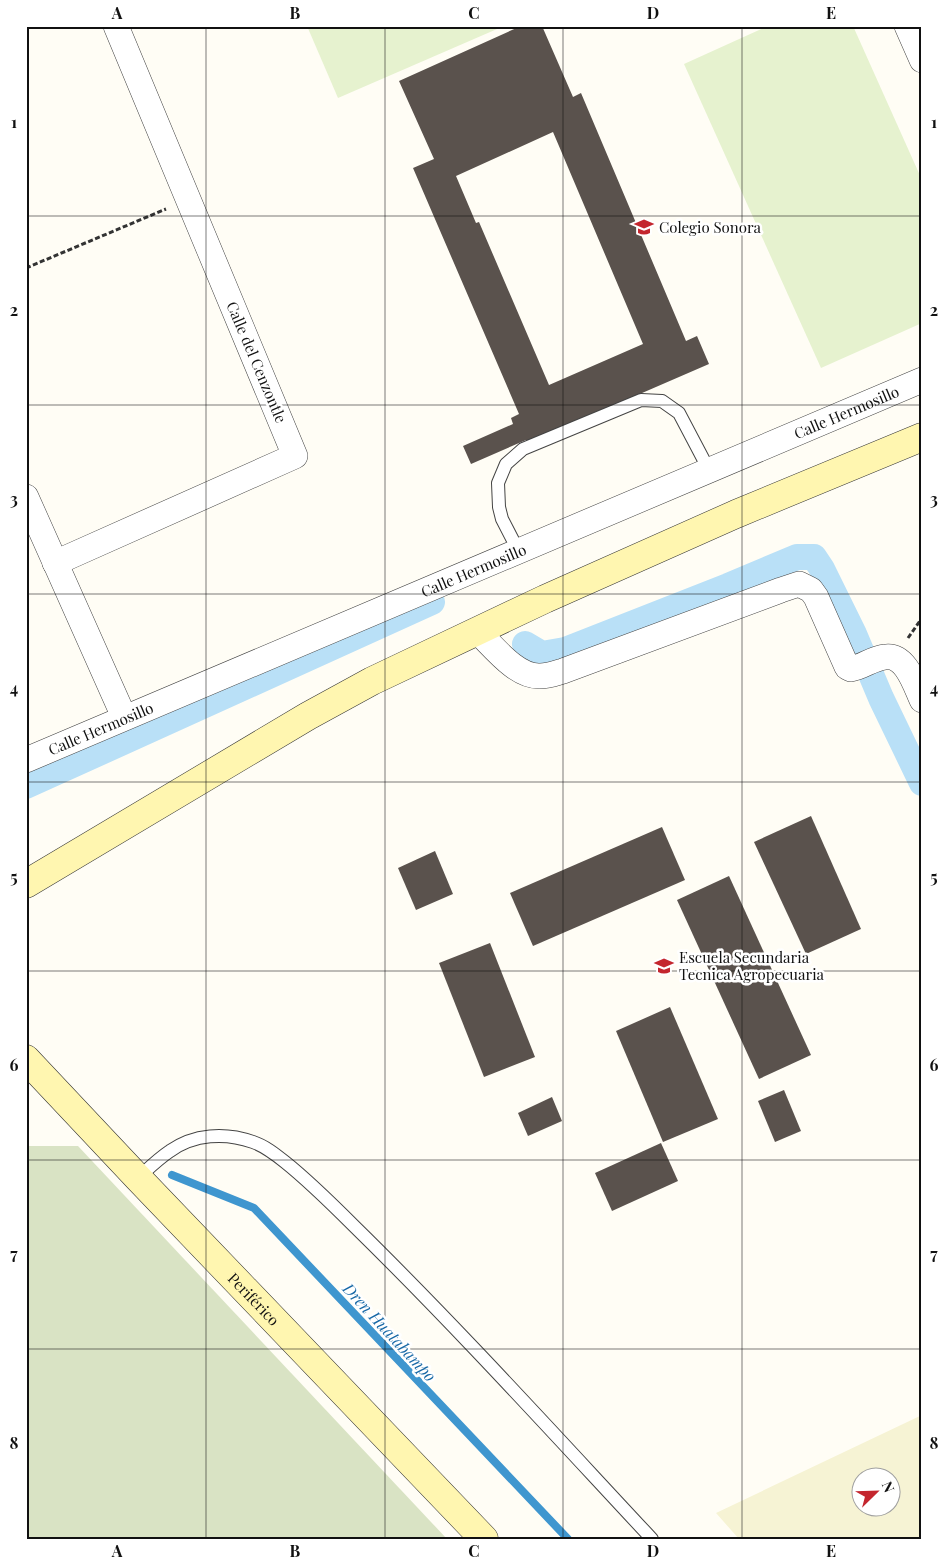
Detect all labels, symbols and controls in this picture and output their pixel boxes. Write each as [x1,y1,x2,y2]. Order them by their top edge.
text: A [111,2,123,23]
text: B [290,2,301,23]
text: C [468,2,480,23]
text: D [647,2,659,23]
text: E [826,2,836,23]
text: 1 [11,111,17,132]
text: 1 [931,111,937,132]
school or university icon: Colegio Sonora [633,216,655,238]
place label: Colegio Sonora [659,217,762,237]
street label: Calle del Cenzontle [222,298,292,426]
text: 2 [10,299,18,320]
text: 2 [930,299,938,320]
street label: Calle Hermosillo [791,381,902,443]
text: 3 [10,488,18,509]
text: 3 [930,488,938,509]
street label: Calle Hermosillo [418,539,529,601]
text: 4 [10,677,18,698]
text: 4 [930,677,938,698]
street label: Calle Hermosillo [45,697,156,760]
text: 5 [10,866,18,887]
text: 5 [930,866,938,887]
place label: Escuela Secundaria Tecnica Agropecuaria [679,947,825,984]
school or university icon: Escuela Secundaria Tecnica Agropecuaria [653,955,675,977]
text: 6 [10,1054,19,1075]
text: 6 [930,1054,939,1075]
text: 7 [10,1243,18,1264]
text: 7 [930,1243,938,1264]
street label: Periférico [224,1268,284,1330]
water label: Dren Huatabampo [338,1278,441,1386]
text: 8 [10,1432,19,1453]
text: 8 [930,1432,939,1453]
north arrow [850,1468,900,1518]
text: N [878,1478,899,1495]
text: A [111,1540,123,1561]
text: B [290,1540,301,1561]
text: C [468,1540,480,1561]
text: D [647,1540,659,1561]
text: E [826,1540,836,1561]

